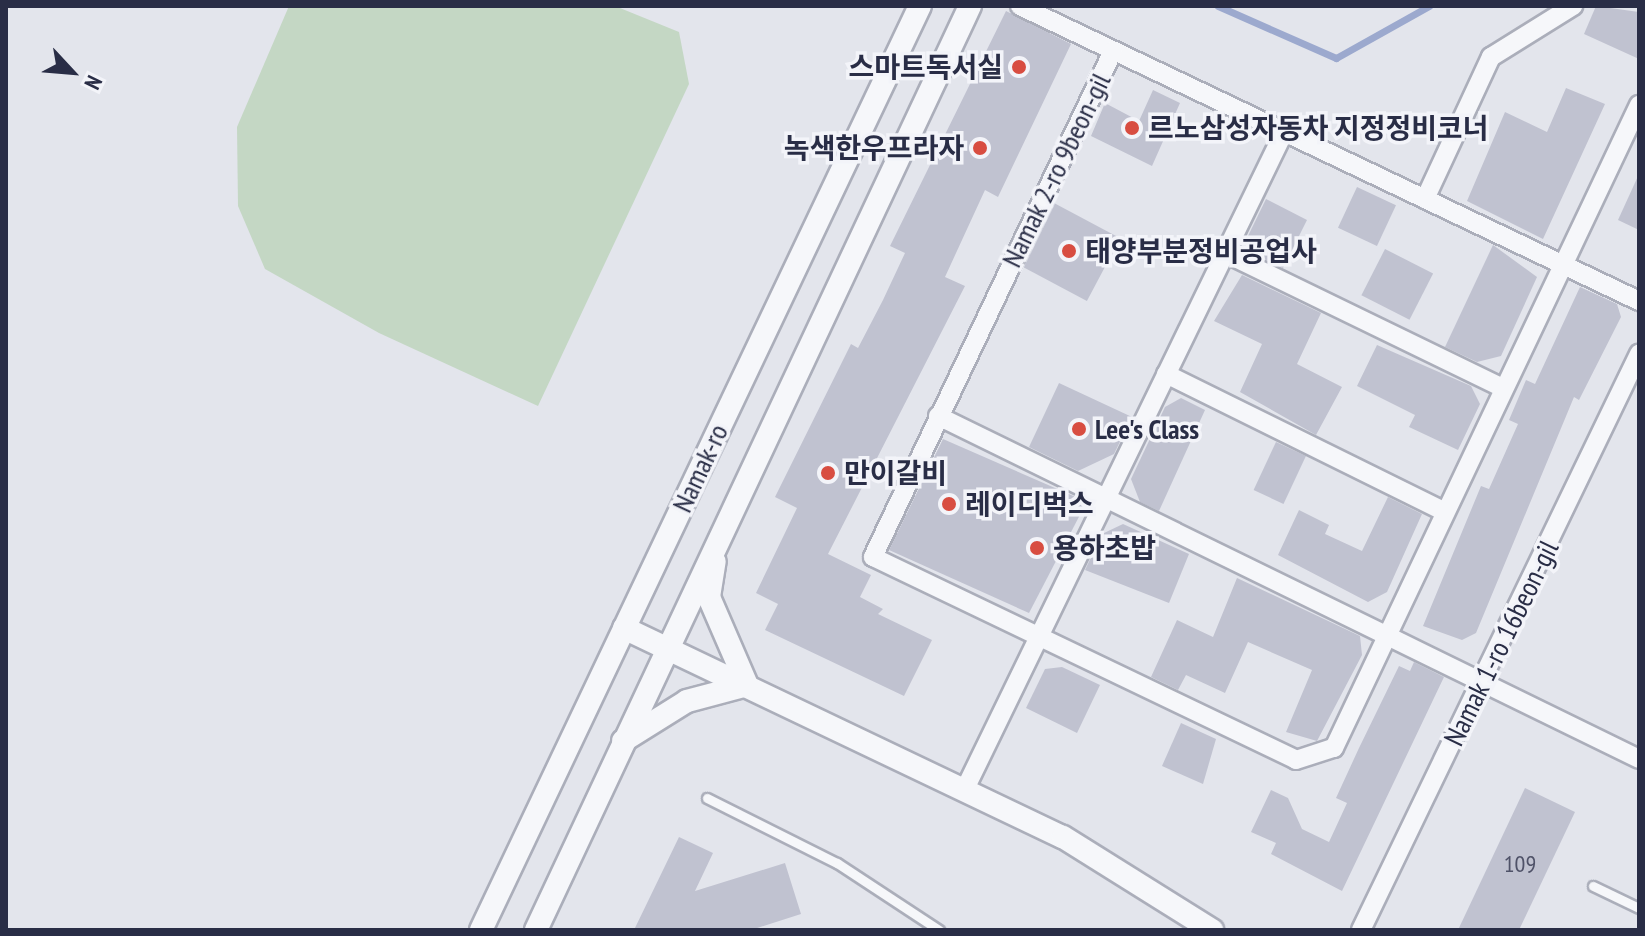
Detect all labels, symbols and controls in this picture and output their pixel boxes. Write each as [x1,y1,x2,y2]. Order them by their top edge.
north arrow [32,32,112,112]
place label: 스마트독서실 [848,50,1003,84]
marker: 스마트독서실 [1010,58,1028,76]
street label: Namak 2-ro 9beon-gil [994,67,1118,273]
text: N [78,71,109,94]
place label: 르노삼성자동차 지정정비코너 [1148,111,1489,145]
marker: 르노삼성자동차 지정정비코너 [1123,119,1141,137]
place label: 녹색한우프라자 [784,131,964,165]
marker: 녹색한우프라자 [971,139,989,157]
place label: 태양부분정비공업사 [1085,234,1317,268]
marker: 태양부분정비공업사 [1060,242,1078,260]
place label: Lee's Class [1095,412,1199,446]
street label: Namak-ro [665,419,735,517]
marker: Lee's Class [1070,420,1088,438]
place label: 만이갈비 [844,456,947,490]
marker: 만이갈비 [819,464,837,482]
place label: 레이디벅스 [965,487,1094,521]
marker: 레이디벅스 [940,495,958,513]
place label: 용하초밥 [1053,531,1156,565]
street label: Namak 1-ro 16beon-gil [1437,535,1565,751]
marker: 용하초밥 [1028,539,1046,557]
house number: 109 [1504,850,1536,878]

